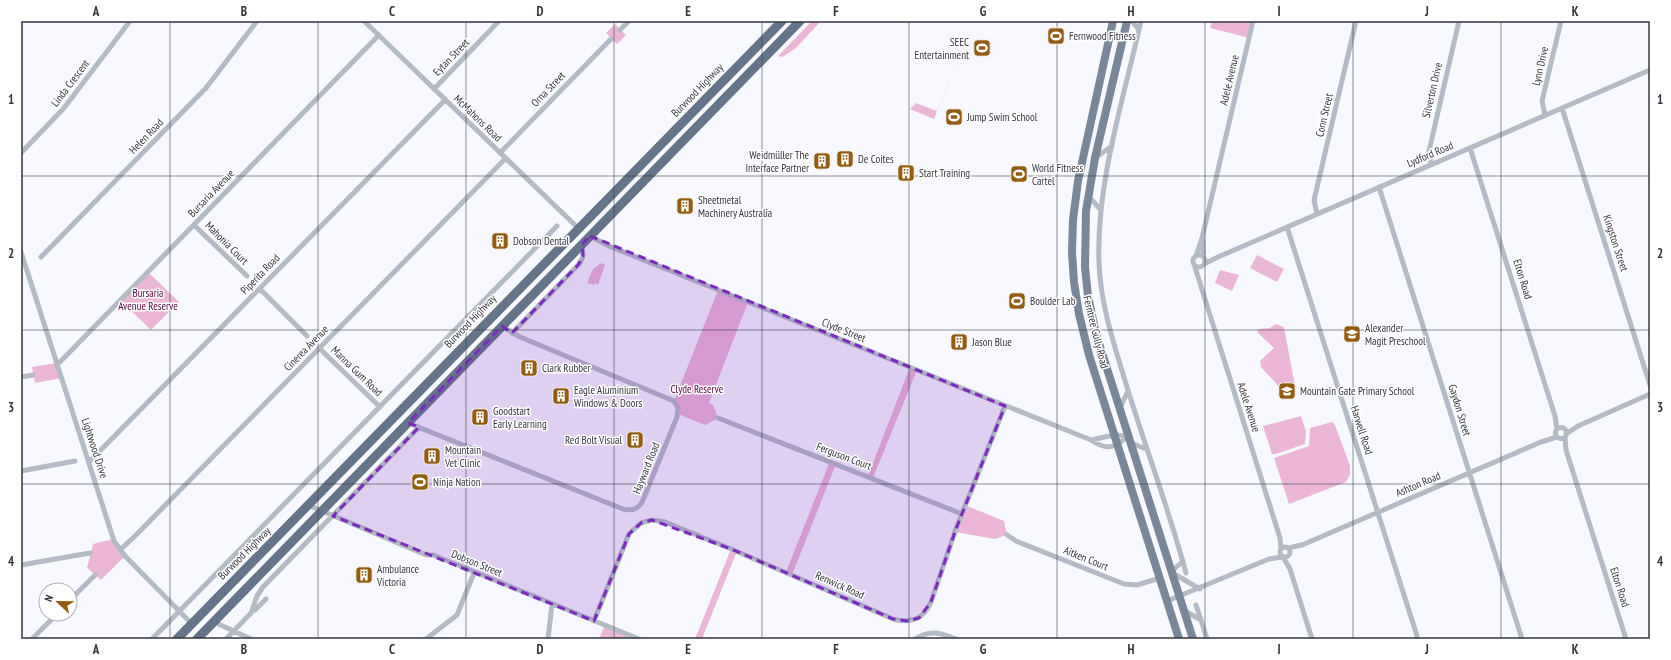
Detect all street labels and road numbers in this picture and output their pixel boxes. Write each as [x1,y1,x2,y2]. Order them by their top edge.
street label: Eytan Street [430,36,472,78]
street label: Lynn Drive [1529,45,1551,87]
street label: Adele Avenue [1216,53,1242,107]
street label: Linda Crescent [48,57,92,109]
street label: Burwood Highway [668,60,727,120]
street label: Silverton Drive [1419,60,1445,119]
street label: Orna Street [528,69,568,109]
street label: McMahons Road [451,92,505,145]
street label: Conn Street [1312,92,1336,138]
street label: Helen Road [126,115,166,157]
street label: Lydford Road [1405,138,1455,170]
street label: Bursaria Avenue [185,166,237,220]
street label: Kingston Street [1600,213,1632,273]
street label: Mahonia Court [202,218,252,268]
street label: Piperita Road [237,251,283,297]
street label: Elton Road [1510,257,1536,301]
street label: Burwood Highway [441,291,500,351]
street label: Ferntree Gully Road [1080,294,1112,370]
street label: Clyde Street [820,315,868,345]
street label: Cinerea Avenue [281,322,332,374]
street label: Manna Gum Road [328,343,386,399]
street label: Adele Avenue [1234,380,1264,434]
street label: Gaydon Street [1445,382,1475,438]
street label: Harwell Road [1348,404,1377,456]
street label: Lightwood Drive [79,416,111,480]
street label: Ferguson Court [814,439,874,473]
street label: Hayward Road [629,440,663,496]
street label: Ashton Road [1393,468,1443,500]
street label: Burwood Highway [215,523,274,582]
street label: Aitken Court [1062,543,1110,573]
street label: Dobson Street [449,546,505,580]
street label: Elton Road [1607,565,1633,609]
street label: Renwick Road [813,568,867,602]

